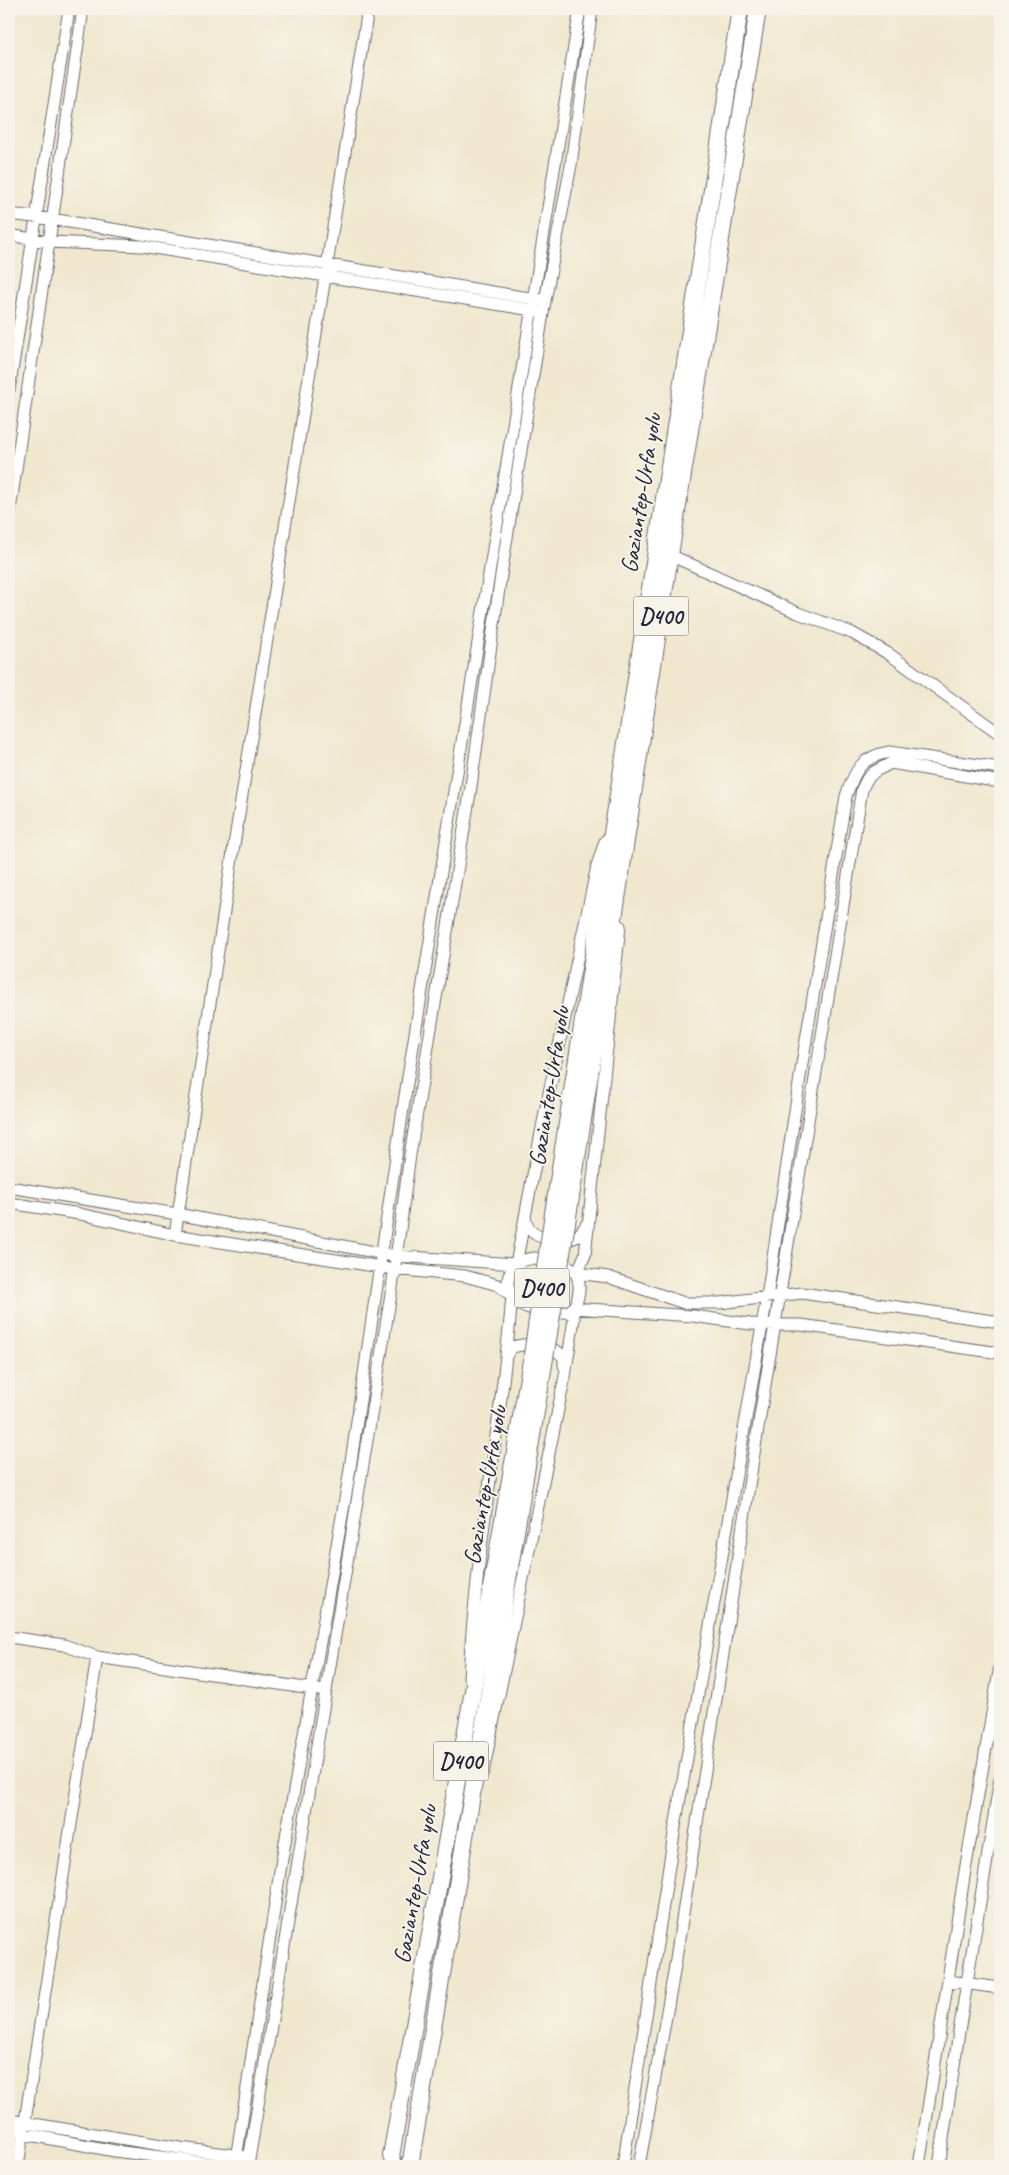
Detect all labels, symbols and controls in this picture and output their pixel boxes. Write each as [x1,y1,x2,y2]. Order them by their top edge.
street label: Gaziantep-Urfa yolu [614,409,669,575]
road number: D400 [634,596,688,636]
street label: Gaziantep-Urfa yolu [522,1002,577,1168]
road number: D400 [514,1268,570,1308]
street label: Gaziantep-Urfa yolu [456,1401,514,1567]
road number: D400 [434,1742,488,1780]
street label: Gaziantep-Urfa yolu [386,1800,444,1966]

